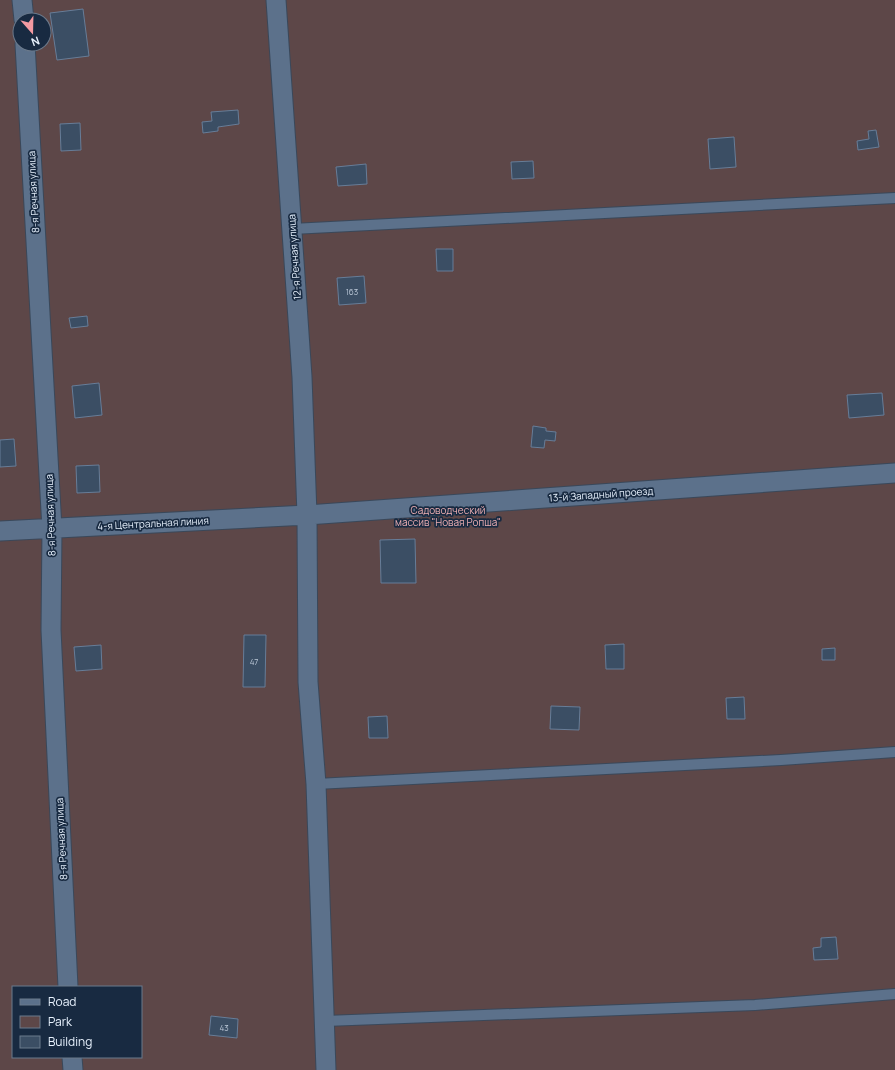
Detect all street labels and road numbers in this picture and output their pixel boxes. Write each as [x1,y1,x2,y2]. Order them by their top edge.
street label: 8-я Речная улица [24,151,42,233]
street label: 12-я Речная улица [284,214,304,300]
street label: 8-я Речная улица [42,474,58,556]
street label: 13-й Западный проезд [548,483,654,505]
street label: 4-я Центральная линия [97,513,209,533]
street label: 8-я Речная улица [52,798,70,880]

